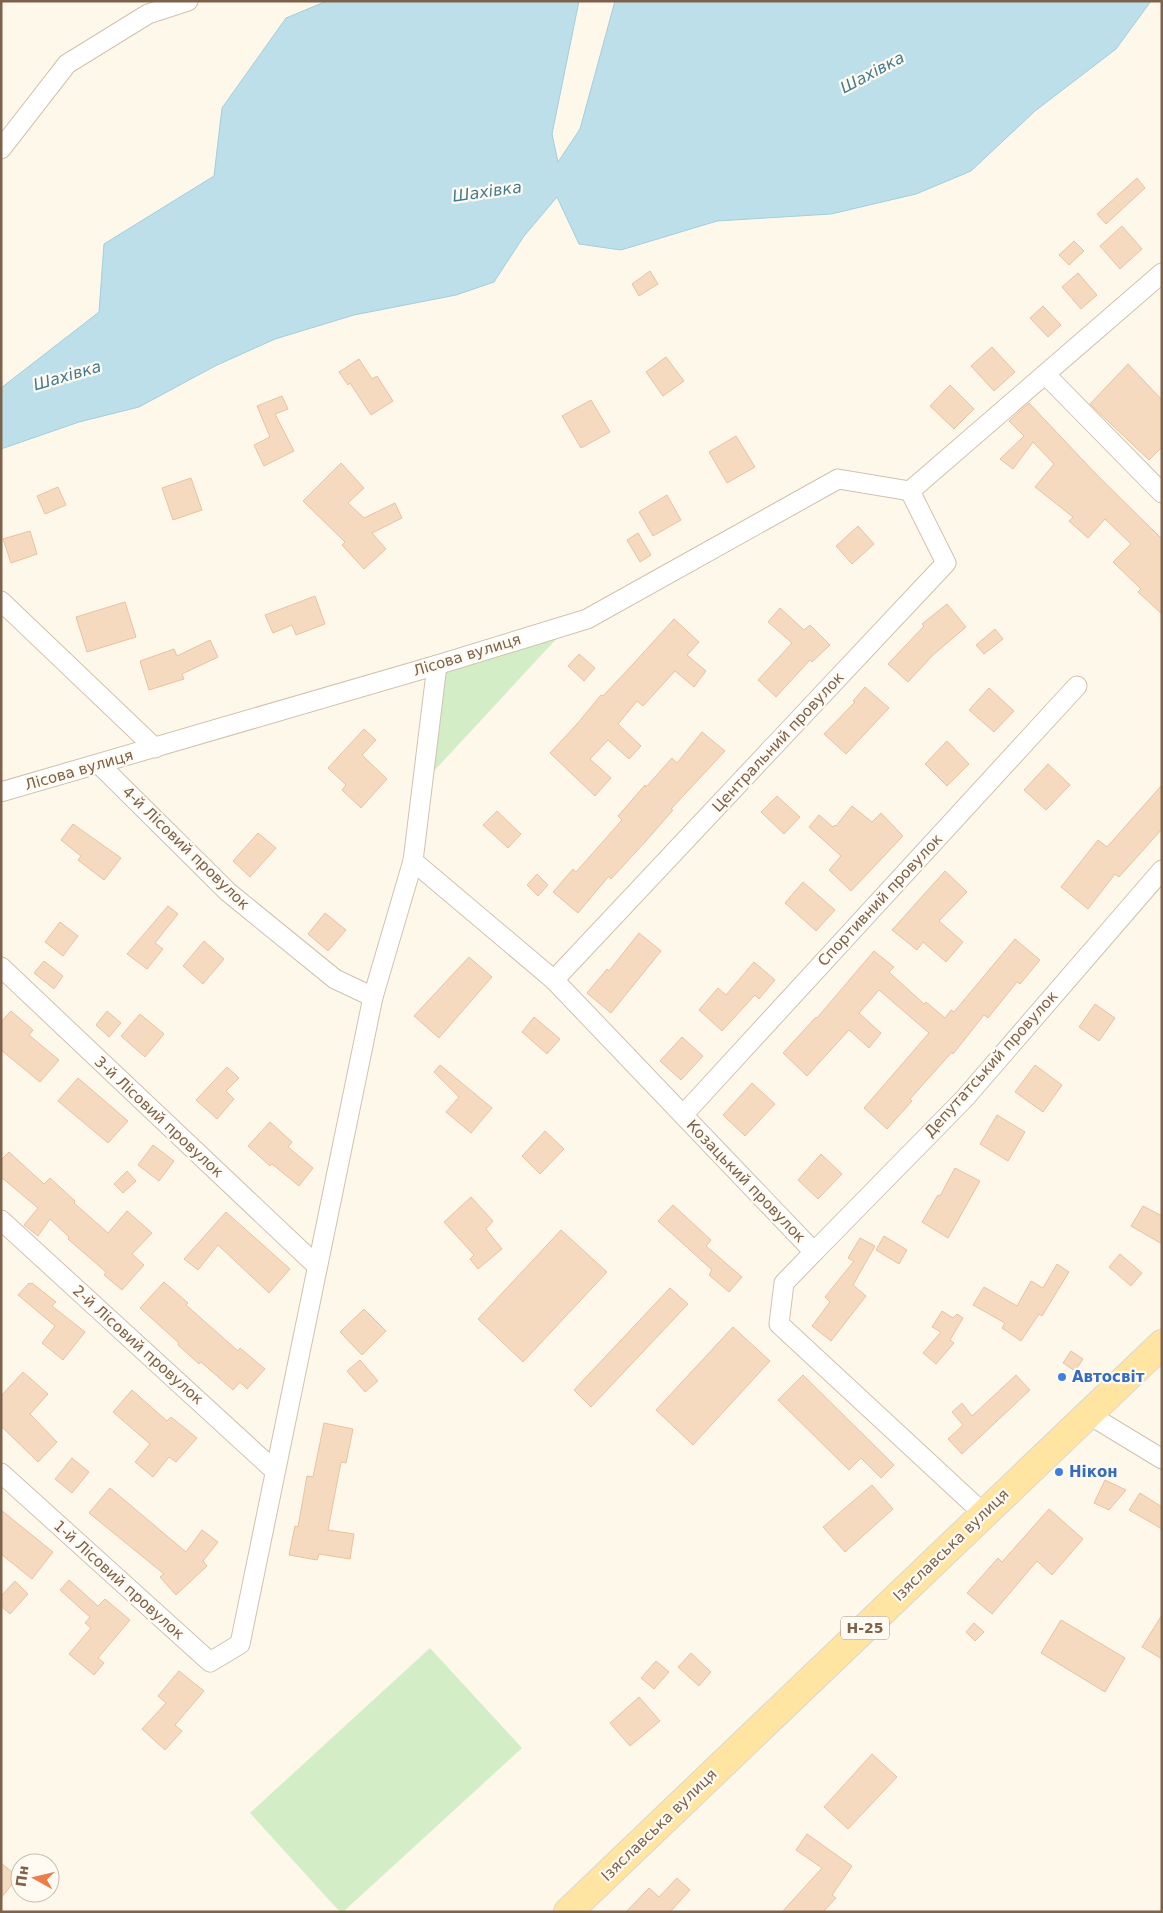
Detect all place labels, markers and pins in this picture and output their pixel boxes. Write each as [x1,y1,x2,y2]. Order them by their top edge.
place label: Автосвіт [1072,1368,1145,1386]
marker: Автосвіт [1056,1371,1068,1383]
place label: Нікон [1069,1463,1118,1481]
marker: Нікон [1053,1466,1065,1478]

